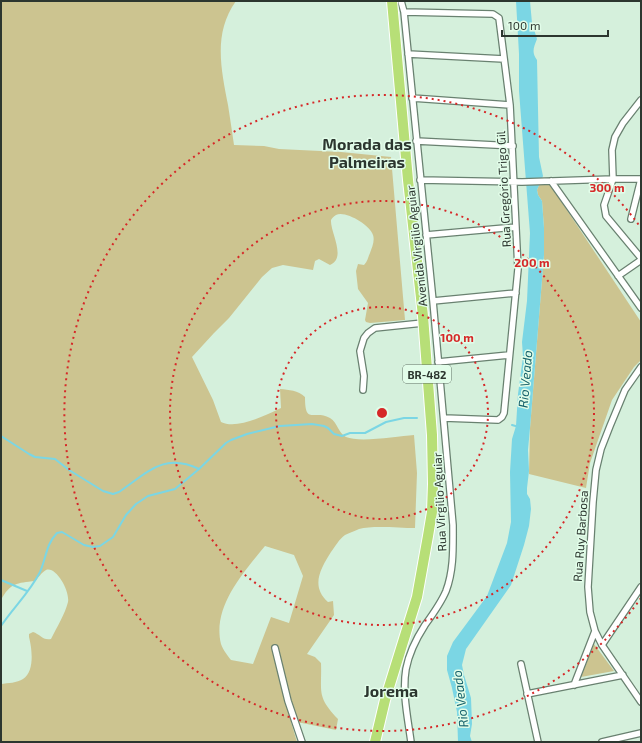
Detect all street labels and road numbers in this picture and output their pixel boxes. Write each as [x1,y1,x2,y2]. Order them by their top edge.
street label: Rua Gregório Trigo Gil [493,130,513,248]
street label: Avenida Virgilio Aguiar [403,185,429,307]
road number: BR-482 [403,365,451,383]
street label: Rua Virgilio Aguiar [429,452,449,552]
street label: Rua Ruy Barbosa [570,490,590,582]

